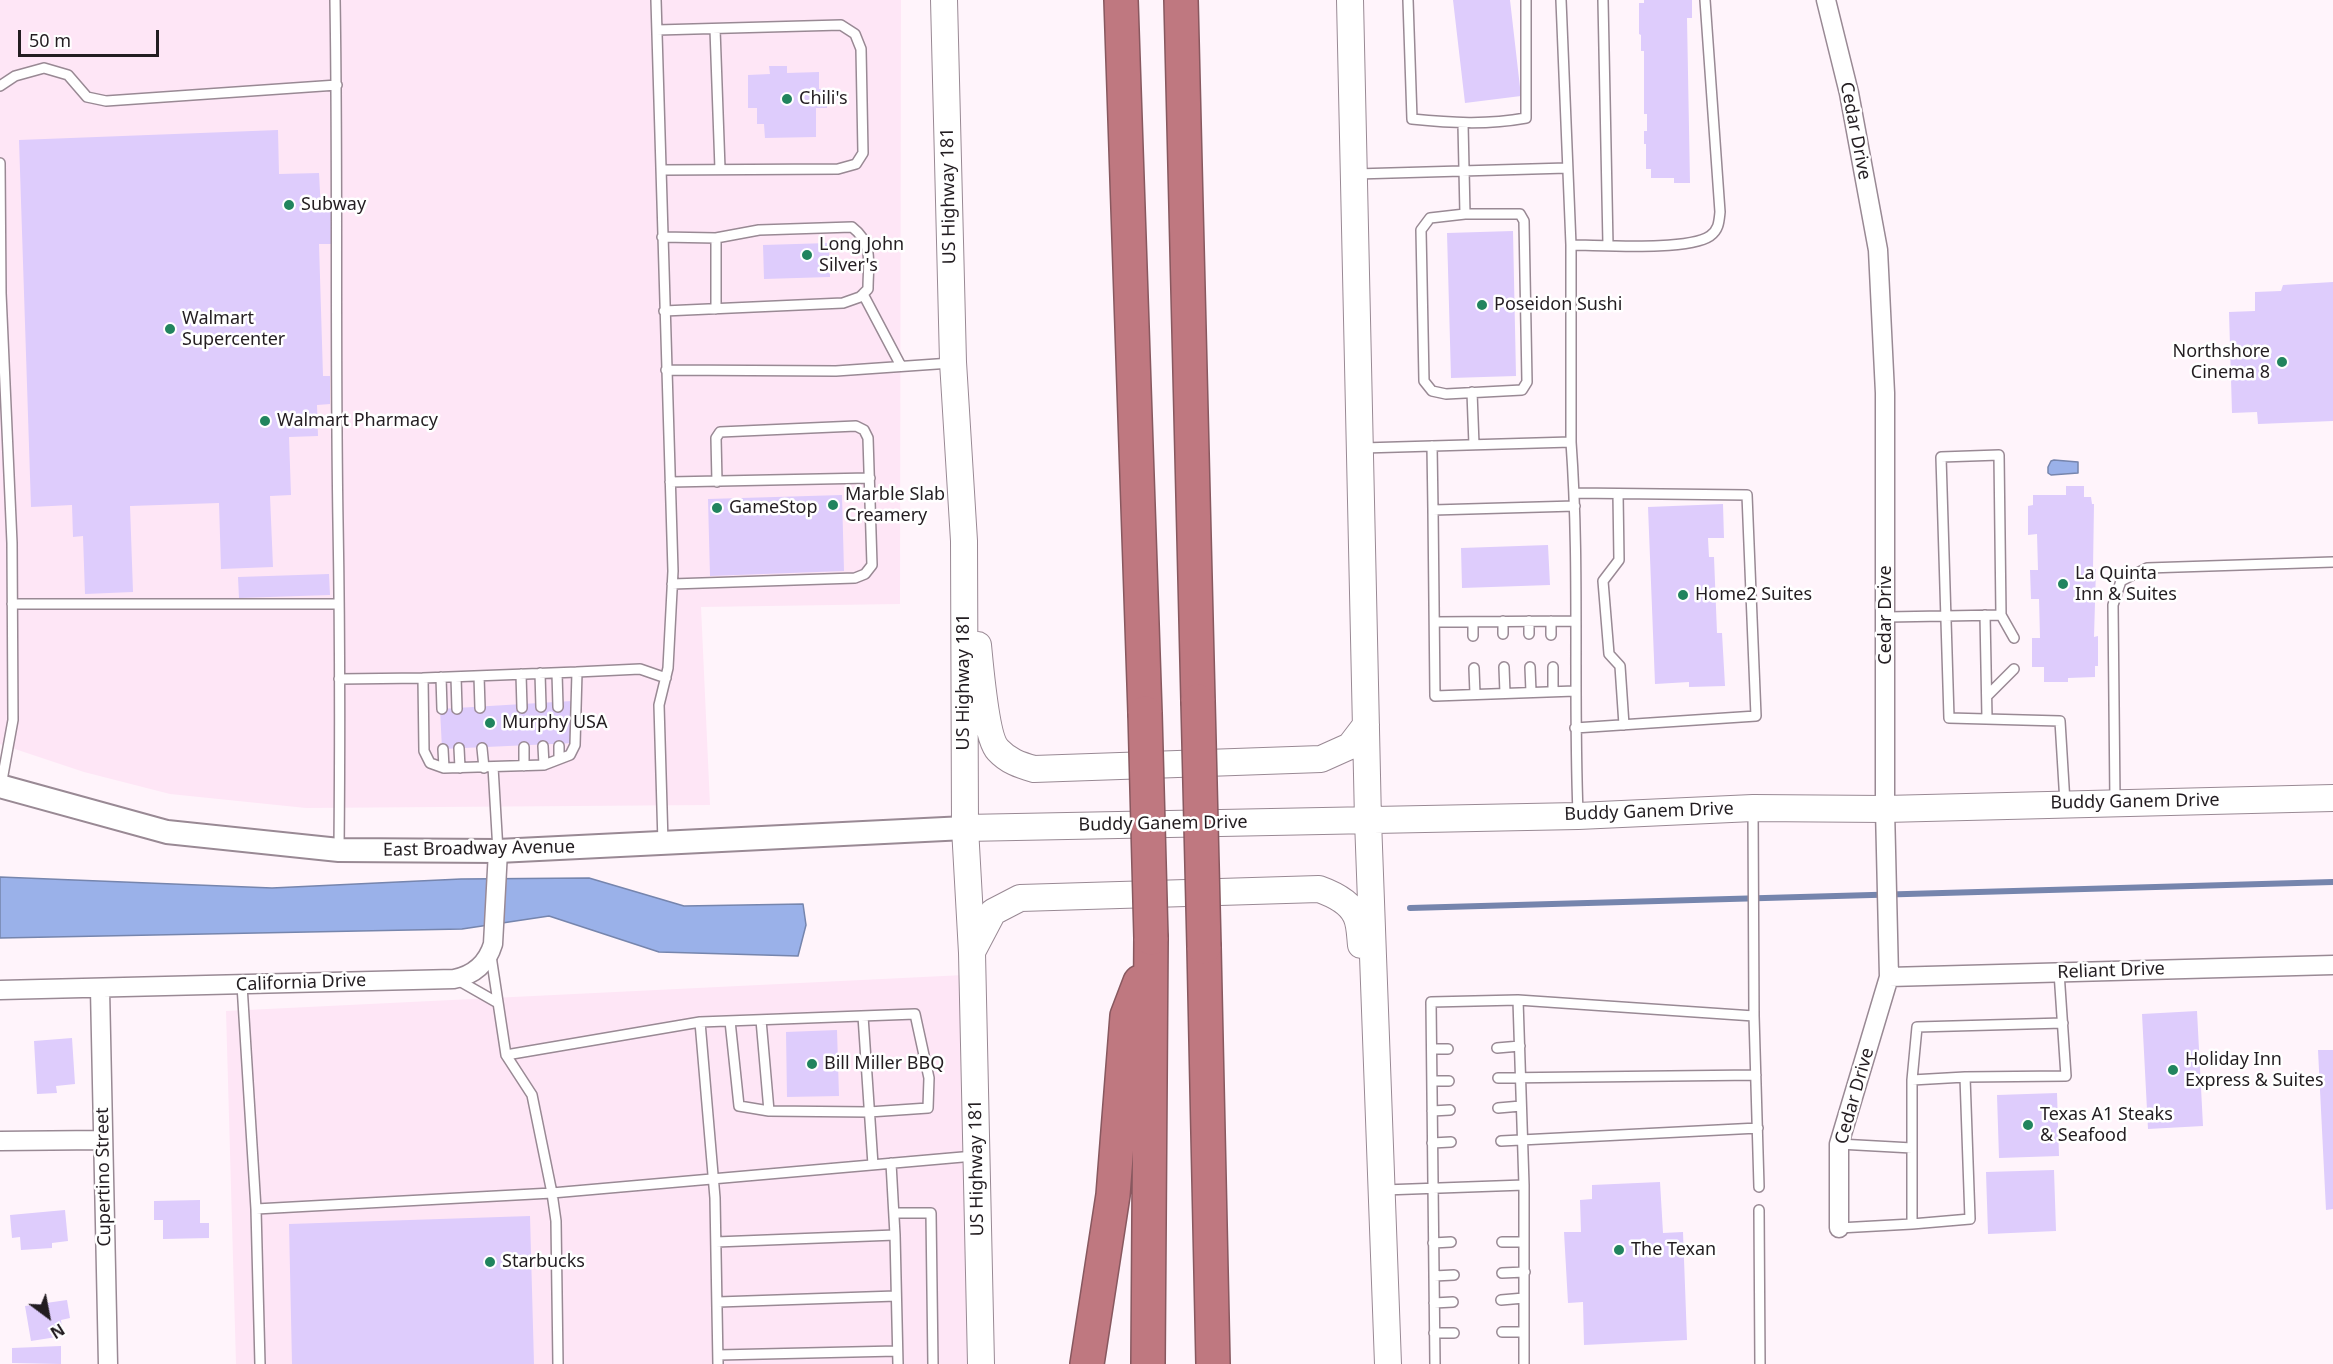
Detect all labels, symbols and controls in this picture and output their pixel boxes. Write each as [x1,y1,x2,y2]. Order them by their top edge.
scale bar [21,18,162,56]
text: 50 m [29,28,71,52]
street label: Cedar Drive [1835,80,1875,182]
place label: Chili's [799,88,848,110]
marker: Chili's [780,92,794,106]
street label: US Highway 181 [937,127,961,265]
place label: Subway [301,194,366,216]
marker: Subway [282,198,296,212]
place label: Long John Silver's [819,234,904,276]
marker: Long John Silver's [800,248,814,262]
place label: Poseidon Sushi [1494,294,1622,316]
marker: Poseidon Sushi [1475,298,1489,312]
place label: Walmart Supercenter [182,308,285,350]
marker: Walmart Supercenter [163,322,177,336]
place label: Northshore Cinema 8 [2173,341,2270,384]
marker: Northshore Cinema 8 [2275,355,2289,369]
place label: Walmart Pharmacy [277,410,438,432]
marker: Walmart Pharmacy [258,414,272,428]
place label: Marble Slab Creamery [845,484,945,526]
place label: GameStop [729,497,818,519]
marker: Marble Slab Creamery [826,498,840,512]
marker: GameStop [710,501,724,515]
place label: La Quinta Inn & Suites [2075,563,2177,606]
street label: Cedar Drive [1875,565,1897,665]
marker: La Quinta Inn & Suites [2056,577,2070,591]
place label: Home2 Suites [1695,584,1812,606]
marker: Home2 Suites [1676,588,1690,602]
street label: US Highway 181 [953,614,975,750]
place label: Murphy USA [502,712,607,734]
marker: Murphy USA [483,716,497,730]
street label: Buddy Ganem Drive [2050,790,2220,814]
street label: Buddy Ganem Drive [1564,798,1734,826]
street label: Buddy Ganem Drive [1078,812,1248,836]
street label: East Broadway Avenue [383,837,575,861]
street label: Reliant Drive [2057,958,2165,984]
street label: California Drive [235,970,367,996]
street label: Cedar Drive [1831,1045,1879,1147]
place label: Holiday Inn Express & Suites [2185,1049,2324,1092]
place label: Bill Miller BBQ [824,1053,944,1075]
marker: Bill Miller BBQ [805,1057,819,1071]
marker: Holiday Inn Express & Suites [2166,1063,2180,1077]
street label: US Highway 181 [965,1099,989,1237]
place label: Texas A1 Steaks & Seafood [2040,1104,2173,1146]
street label: Cupertino Street [92,1107,116,1247]
marker: Texas A1 Steaks & Seafood [2021,1118,2035,1132]
place label: The Texan [1631,1239,1716,1261]
marker: The Texan [1612,1243,1626,1257]
place label: Starbucks [502,1251,585,1273]
marker: Starbucks [483,1255,497,1269]
north arrow [18,1286,78,1346]
text: N [46,1318,69,1344]

